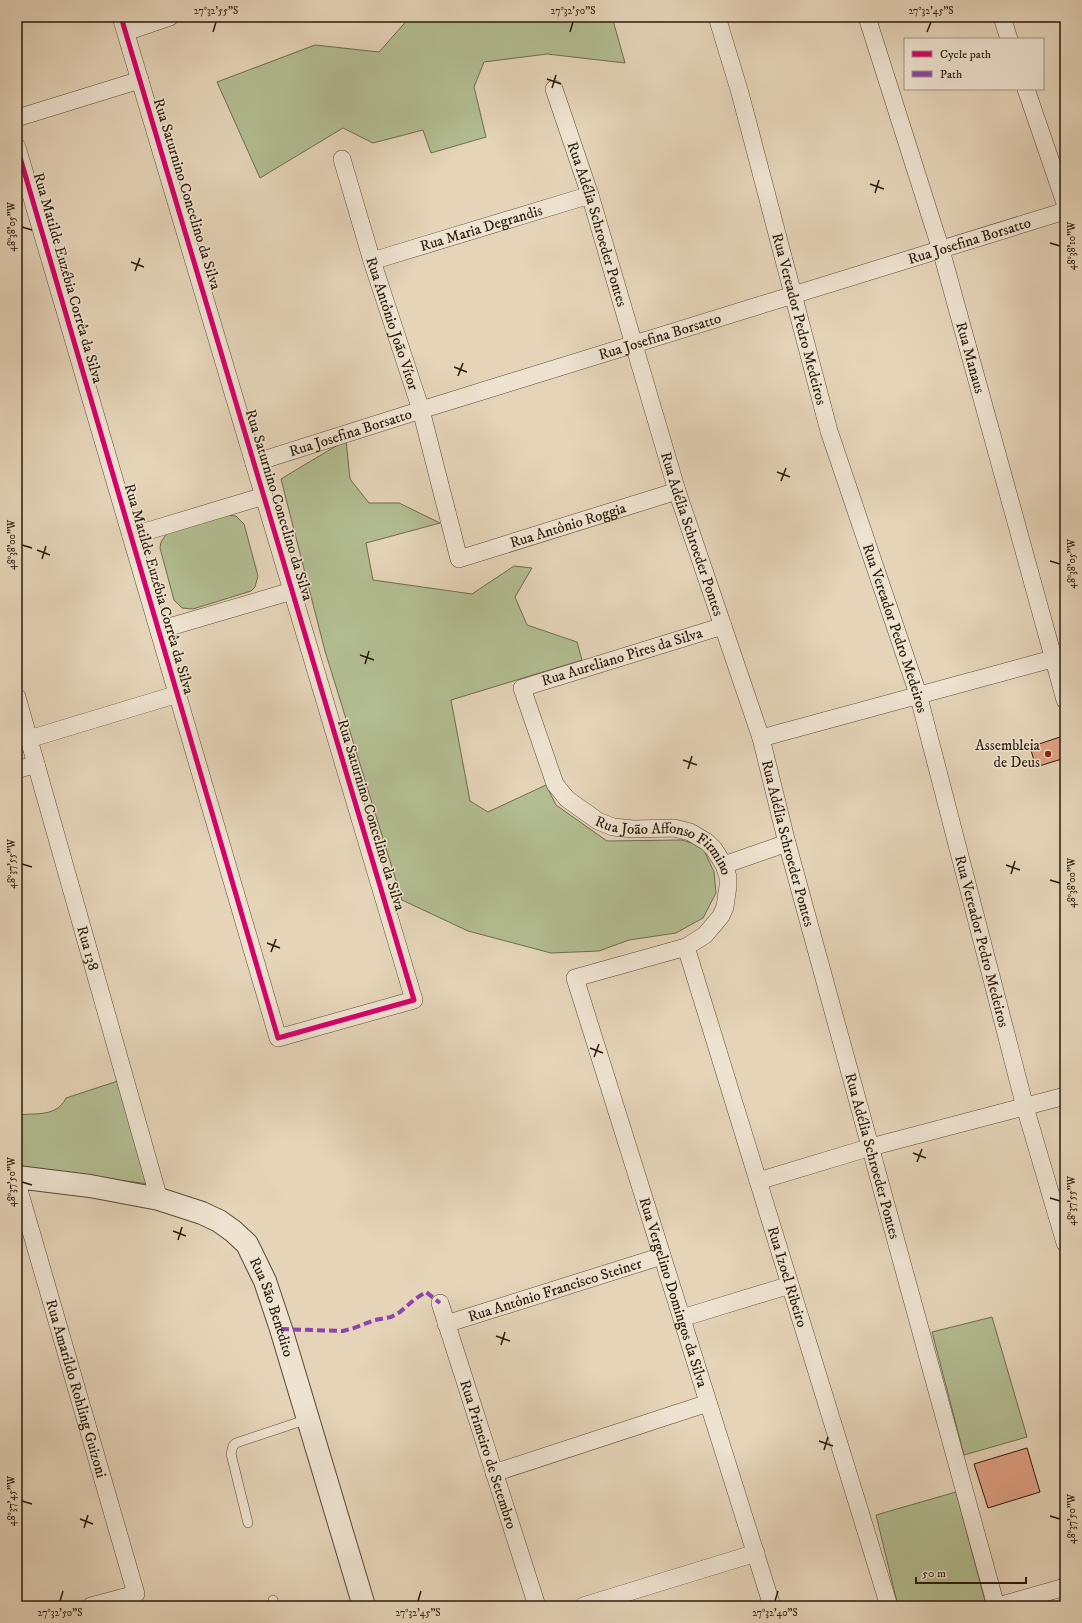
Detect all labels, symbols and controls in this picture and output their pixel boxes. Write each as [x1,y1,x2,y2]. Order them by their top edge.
text: 27°32'55"S [194,5,238,17]
text: 27°32'50"S [551,5,595,17]
text: 27°32'45"S [908,5,954,17]
legend [904,38,1044,90]
text: Cycle path [940,47,992,62]
text: Path [940,67,963,82]
street label: Rua Saturnino Concelino da Silva [149,96,225,293]
street label: Rua Adélia Schroeder Pontes [563,139,632,309]
street label: Rua Matilde Euzébia Corrêa da Silva [29,170,107,386]
street label: Rua Maria Degrandis [418,200,545,255]
text: 48°38'05"W [6,201,18,252]
street label: Rua Josefina Borsatto [905,213,1033,269]
text: 48°38'10"W [1066,221,1078,270]
street label: Rua Vereador Pedro Medeiros [768,231,831,407]
street label: Rua Antônio João Vítor [362,254,423,393]
street label: Rua Josefina Borsatto [596,308,723,364]
street label: Rua Manaus [952,320,990,395]
street label: Rua Josefina Borsatto [287,404,414,461]
street label: Rua Saturnino Concelino da Silva [241,407,317,604]
street label: Rua Adélia Schroeder Pontes [657,450,728,618]
street label: Rua Matilde Euzébia Corrêa da Silva [120,481,198,697]
street label: Rua Antônio Roggia [508,498,629,552]
text: 48°38'00"W [6,519,18,570]
text: 48°38'05"W [1066,538,1078,589]
street label: Rua Vereador Pedro Medeiros [858,541,932,715]
street label: Rua Aureliano Pires da Silva [539,623,705,691]
street label: Rua Saturnino Concelino da Silva [333,717,409,914]
place label: Assembleia de Deus [975,736,1041,772]
marker: Assembleia de Deus [1043,749,1053,759]
street label: Rua Adélia Schroeder Pontes [757,758,819,929]
street label: Rua João Affonso Firmino [592,811,736,877]
text: 48°37'55"W [6,838,18,889]
street label: Rua Vereador Pedro Medeiros [951,853,1013,1029]
text: 48°38'00"W [1066,857,1078,908]
street label: Rua 138 [73,924,103,973]
street label: Rua Adélia Schroeder Pontes [841,1071,905,1241]
text: 48°37'50"W [6,1156,18,1207]
text: 48°37'55"W [1066,1175,1078,1226]
street label: Rua Vergelino Domingos da Silva [635,1195,712,1390]
street label: Rua Izoel Ribeiro [763,1224,812,1330]
street label: Rua Antônio Francisco Steiner [465,1253,644,1326]
street label: Rua São Benedito [245,1254,298,1359]
street label: Rua Amarildo Rohling Guizoni [42,1297,111,1480]
street label: Rua Primeiro de Setembro [456,1377,521,1531]
text: 48°37'45"W [6,1475,18,1526]
text: 48°37'50"W [1066,1493,1078,1544]
scale bar [916,1559,1026,1585]
text: 50 m [922,1566,946,1581]
text: 27°32'50"S [38,1607,82,1619]
text: 27°32'45"S [395,1607,441,1619]
text: 27°32'40"S [752,1607,798,1619]

